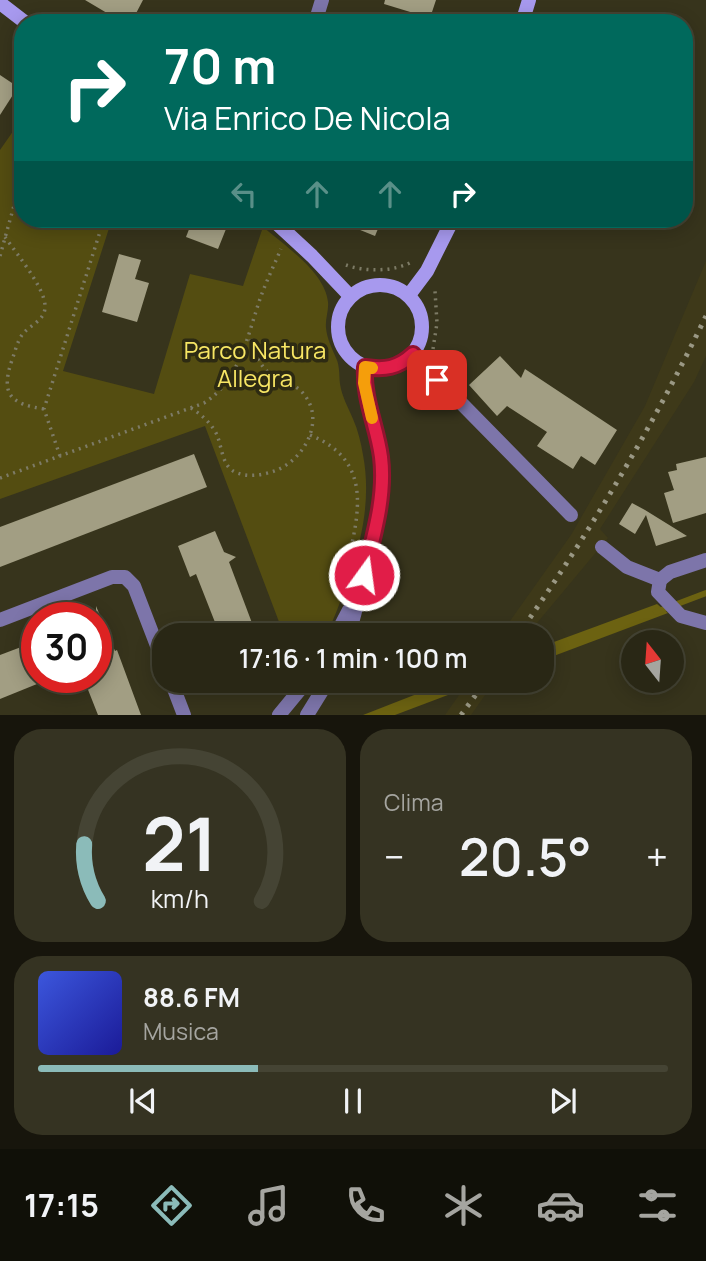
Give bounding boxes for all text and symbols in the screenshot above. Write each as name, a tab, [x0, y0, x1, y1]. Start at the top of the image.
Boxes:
text: 70 m	[164, 32, 276, 99]
icon: right	[49, 42, 140, 133]
text: Via Enrico De Nicola	[164, 96, 451, 140]
icon: left	[225, 175, 263, 213]
icon: ahead	[298, 175, 336, 213]
icon: ahead	[371, 175, 409, 213]
icon: right	[444, 175, 482, 213]
park label: Parco Natura Allegra	[184, 333, 326, 394]
pin	[407, 350, 467, 410]
icon: arrive	[418, 361, 456, 399]
position arrow	[327, 538, 401, 612]
speed limit sign: 30	[21, 602, 112, 693]
north arrow	[621, 630, 684, 693]
map controls	[621, 630, 684, 693]
text: 17:16 · 1 min · 100 m	[239, 640, 467, 676]
text: Clima	[384, 786, 443, 818]
text: 21	[142, 794, 218, 894]
text: 20.5°	[459, 821, 592, 892]
text: −	[384, 830, 405, 882]
text: +	[646, 830, 668, 882]
text: km/h	[151, 881, 209, 916]
text: 88.6 FM	[143, 979, 240, 1015]
text: Musica	[143, 1015, 219, 1047]
icon: previous	[124, 1082, 162, 1120]
icon: pause	[334, 1082, 372, 1120]
icon: next	[544, 1082, 582, 1120]
icon: directions	[147, 1181, 196, 1230]
icon: music	[244, 1181, 293, 1230]
icon: phone	[341, 1181, 390, 1230]
icon: climate	[439, 1181, 488, 1230]
icon: car	[536, 1181, 585, 1230]
icon: filters	[633, 1181, 682, 1230]
text: 17:15	[24, 1183, 99, 1227]

